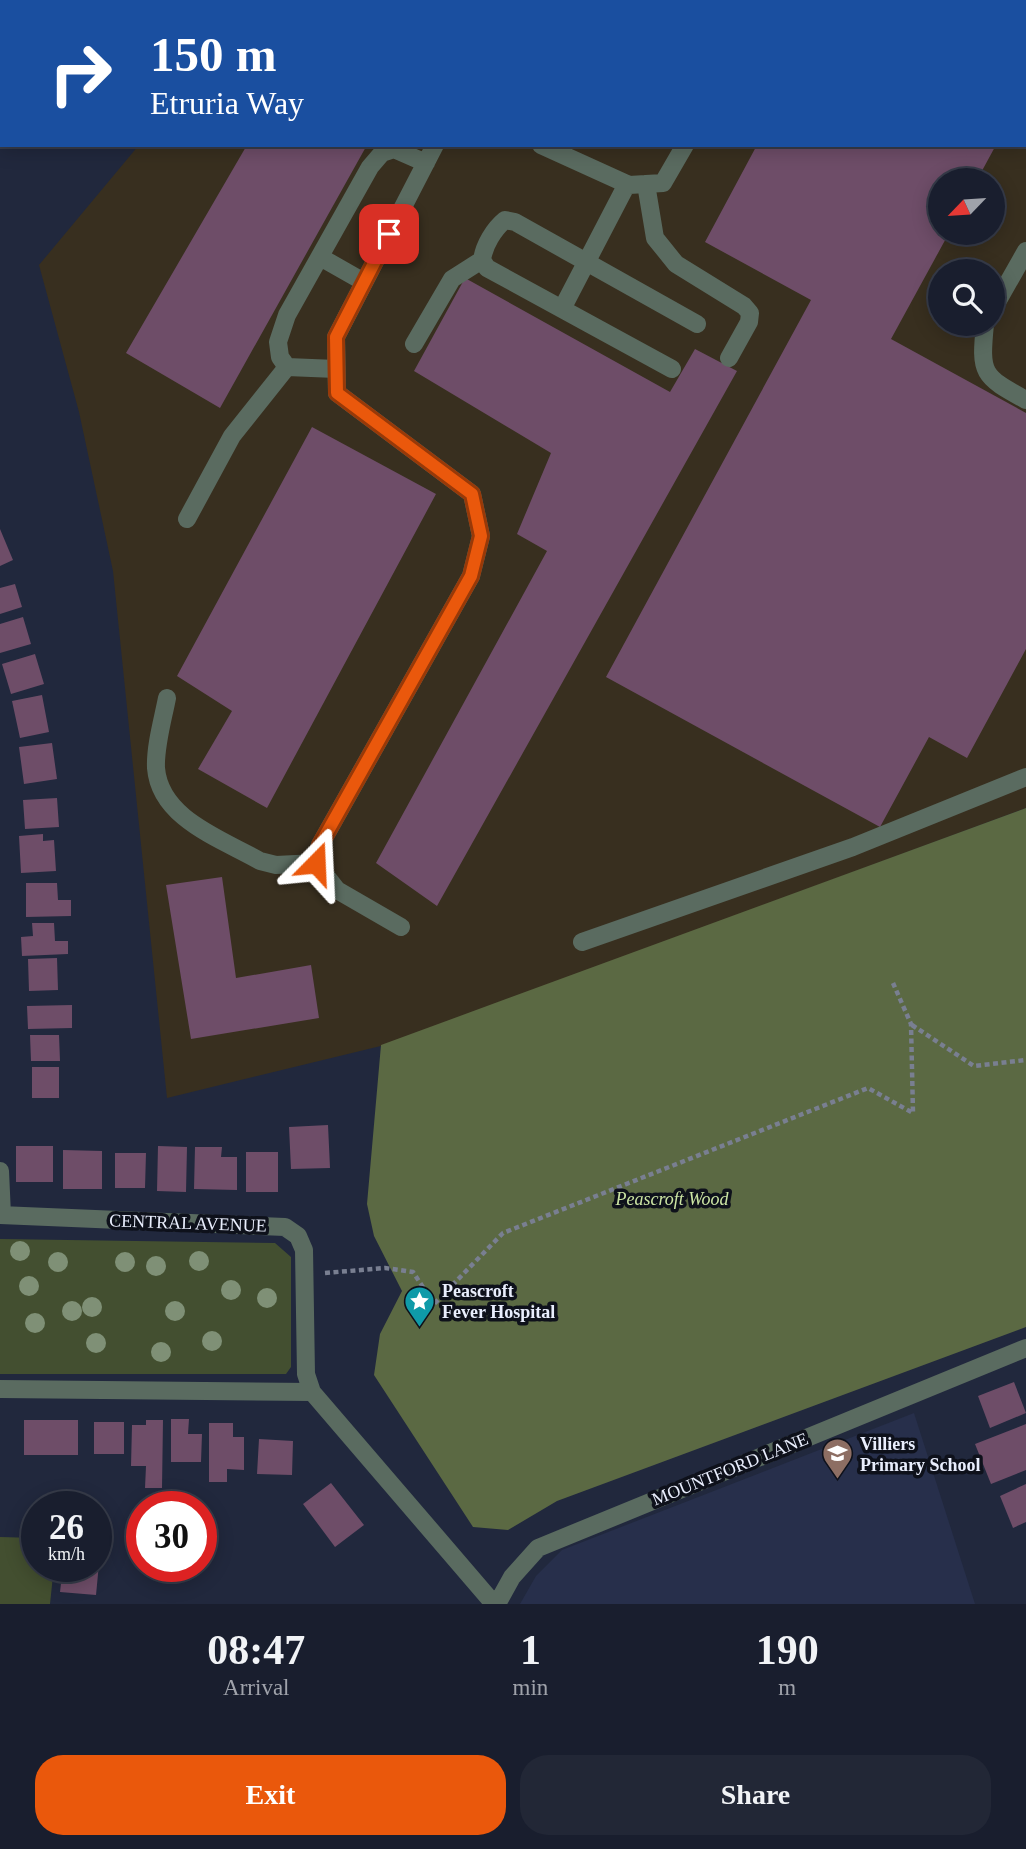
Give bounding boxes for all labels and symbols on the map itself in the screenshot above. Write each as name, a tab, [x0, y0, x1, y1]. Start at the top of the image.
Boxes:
north arrow	[928, 168, 1004, 245]
pin	[359, 204, 419, 264]
position arrow	[279, 826, 353, 900]
park label: Peascroft Wood	[614, 1189, 730, 1209]
street label: CENTRAL AVENUE	[109, 1210, 267, 1236]
place label: Peascroft Fever Hospital	[442, 1281, 555, 1322]
place icon: Peascroft Fever Hospital	[402, 1284, 436, 1328]
street label: MOUNTFORD LANE	[649, 1429, 811, 1509]
place label: Villiers Primary School	[860, 1434, 980, 1475]
school or university icon: Villiers Primary School	[820, 1437, 854, 1481]
speed limit sign: 30	[126, 1491, 217, 1582]

